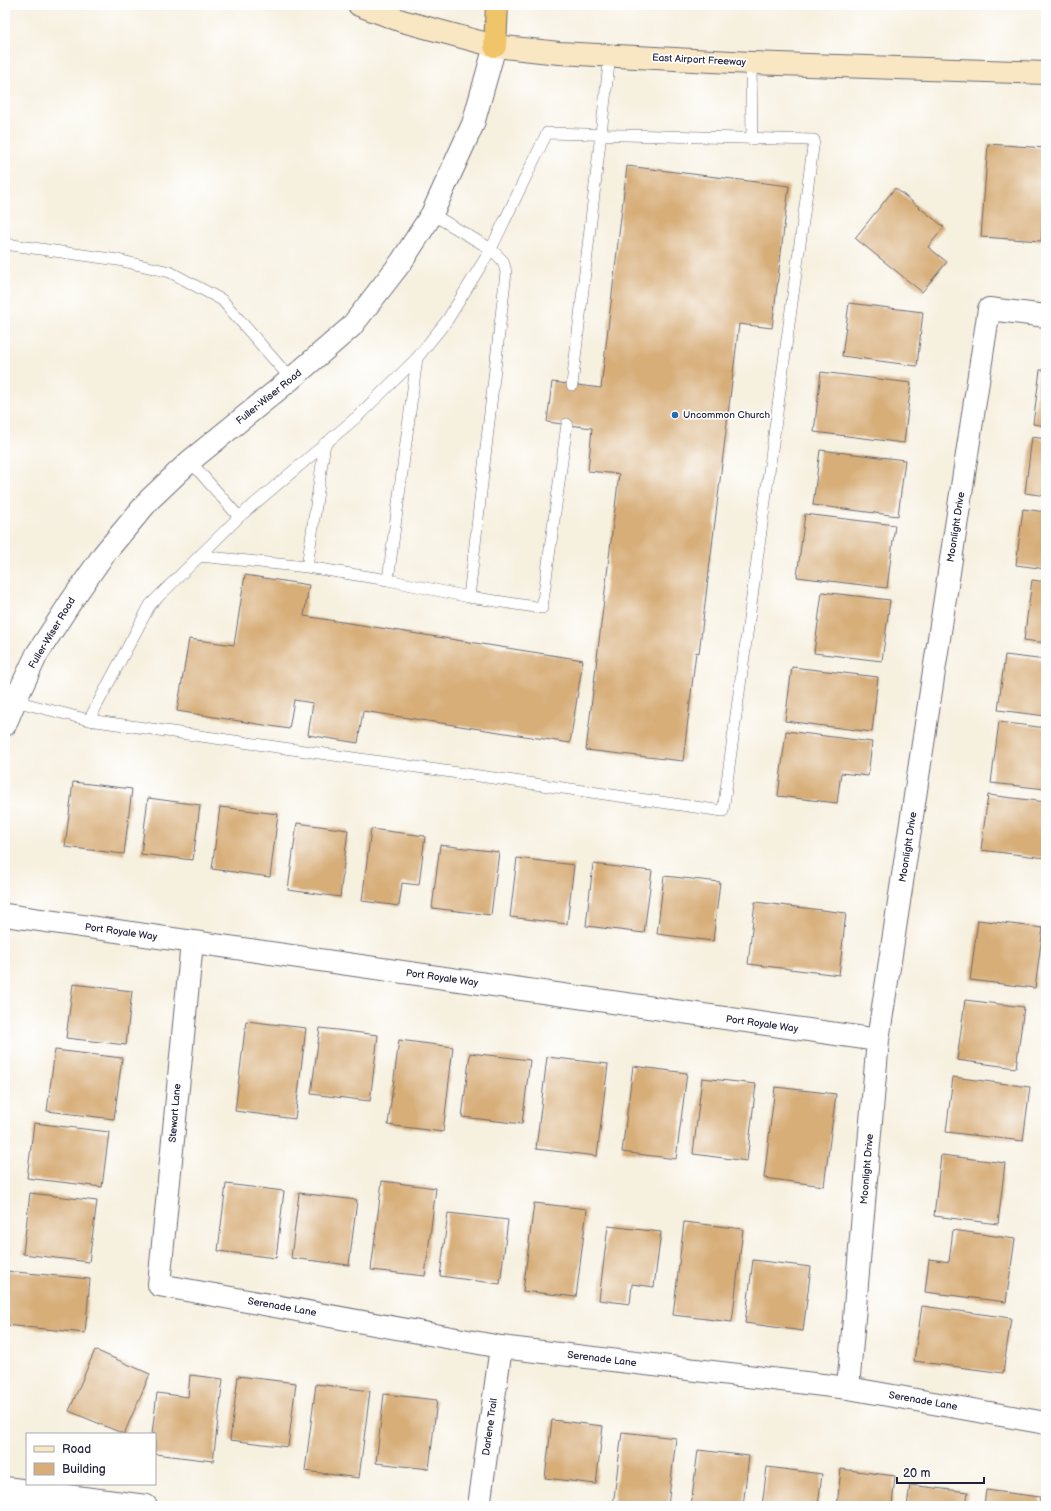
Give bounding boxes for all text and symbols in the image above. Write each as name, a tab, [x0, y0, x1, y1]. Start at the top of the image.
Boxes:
street label: East Airport Freeway	[652, 52, 747, 68]
street label: Fuller-Wiser Road	[234, 367, 304, 427]
place label: Uncommon Church	[683, 409, 770, 421]
marker: Uncommon Church	[670, 410, 680, 420]
street label: Moonlight Drive	[945, 491, 967, 563]
street label: Fuller-Wiser Road	[26, 595, 78, 671]
street label: Moonlight Drive	[897, 811, 919, 883]
street label: Port Royale Way	[84, 921, 158, 943]
street label: Port Royale Way	[405, 967, 479, 989]
street label: Port Royale Way	[725, 1013, 799, 1035]
street label: Stewart Lane	[166, 1083, 184, 1143]
street label: Moonlight Drive	[858, 1133, 876, 1205]
street label: Serenade Lane	[247, 1295, 317, 1319]
street label: Serenade Lane	[567, 1349, 637, 1369]
street label: Serenade Lane	[888, 1389, 958, 1413]
street label: Darlene Trail	[480, 1398, 500, 1456]
legend	[26, 1433, 156, 1485]
text: Road	[62, 1442, 91, 1457]
scale bar	[897, 1459, 984, 1485]
text: Building	[62, 1462, 106, 1477]
text: 20 m	[903, 1466, 930, 1481]

